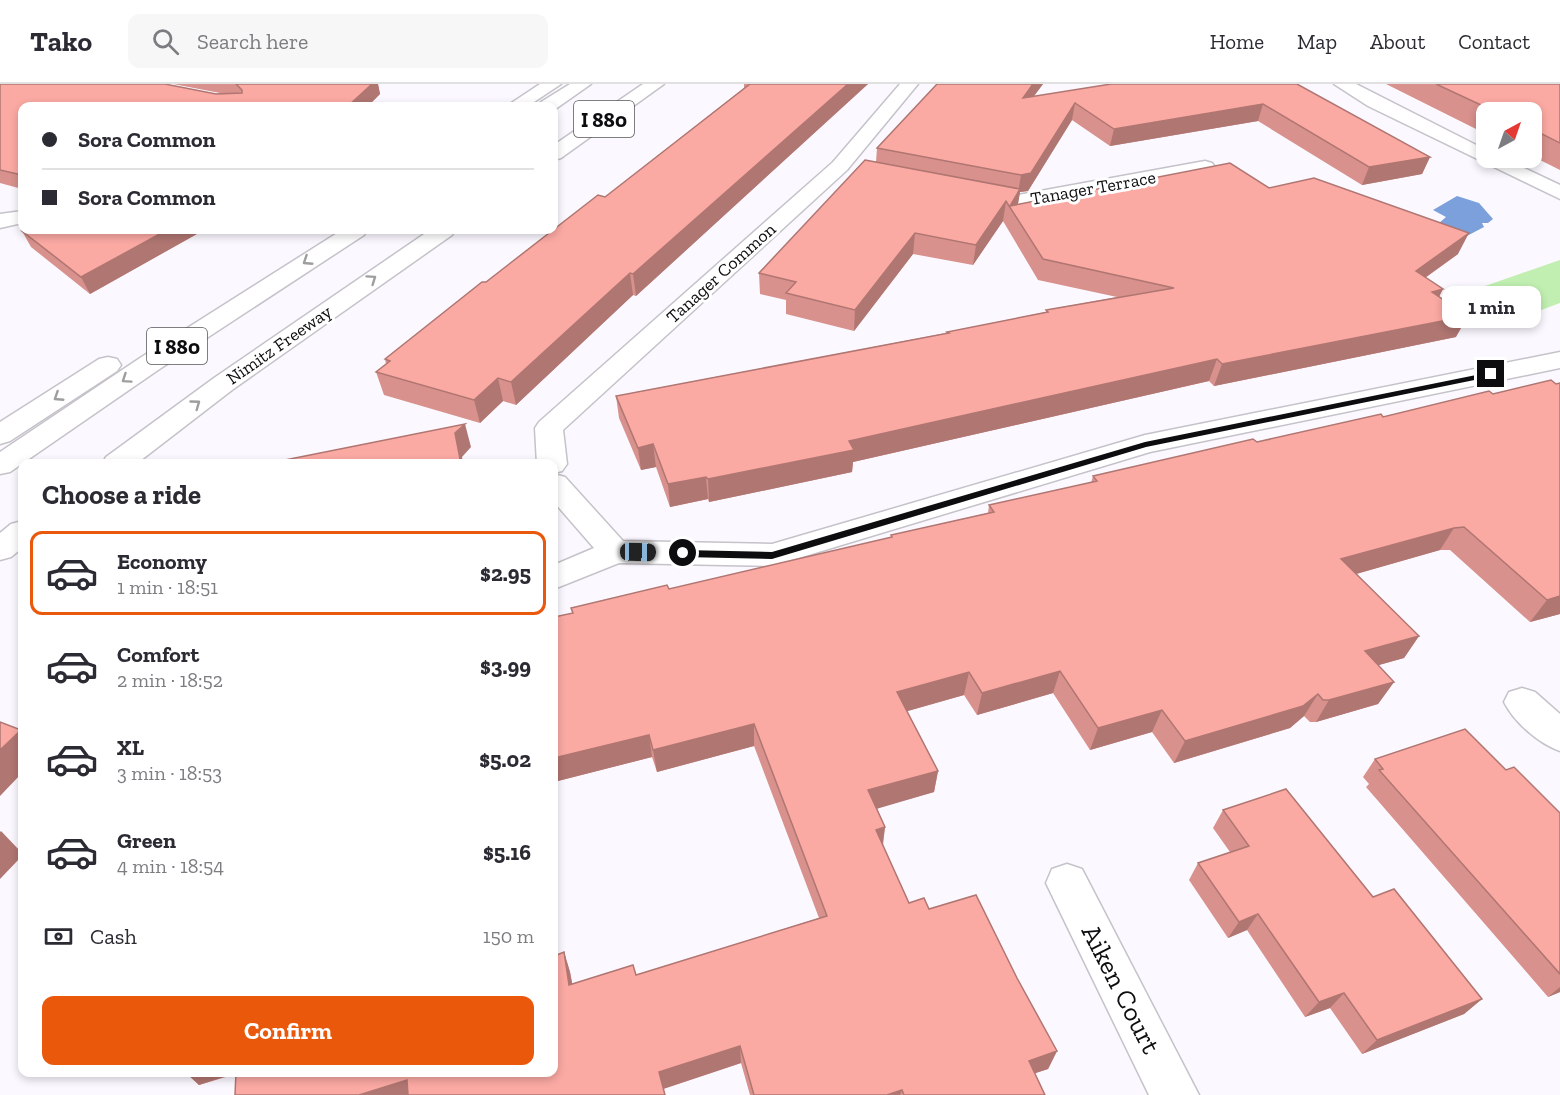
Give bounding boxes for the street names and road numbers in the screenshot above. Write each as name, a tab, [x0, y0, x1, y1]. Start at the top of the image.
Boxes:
road number: I 880	[574, 101, 634, 137]
street label: Tanager Terrace	[1029, 166, 1157, 210]
street label: Tanager Common	[662, 218, 781, 328]
street label: Nimitz Freeway	[222, 300, 336, 389]
road number: I 880	[147, 328, 207, 364]
street label: Aiken Court	[1075, 919, 1167, 1059]

